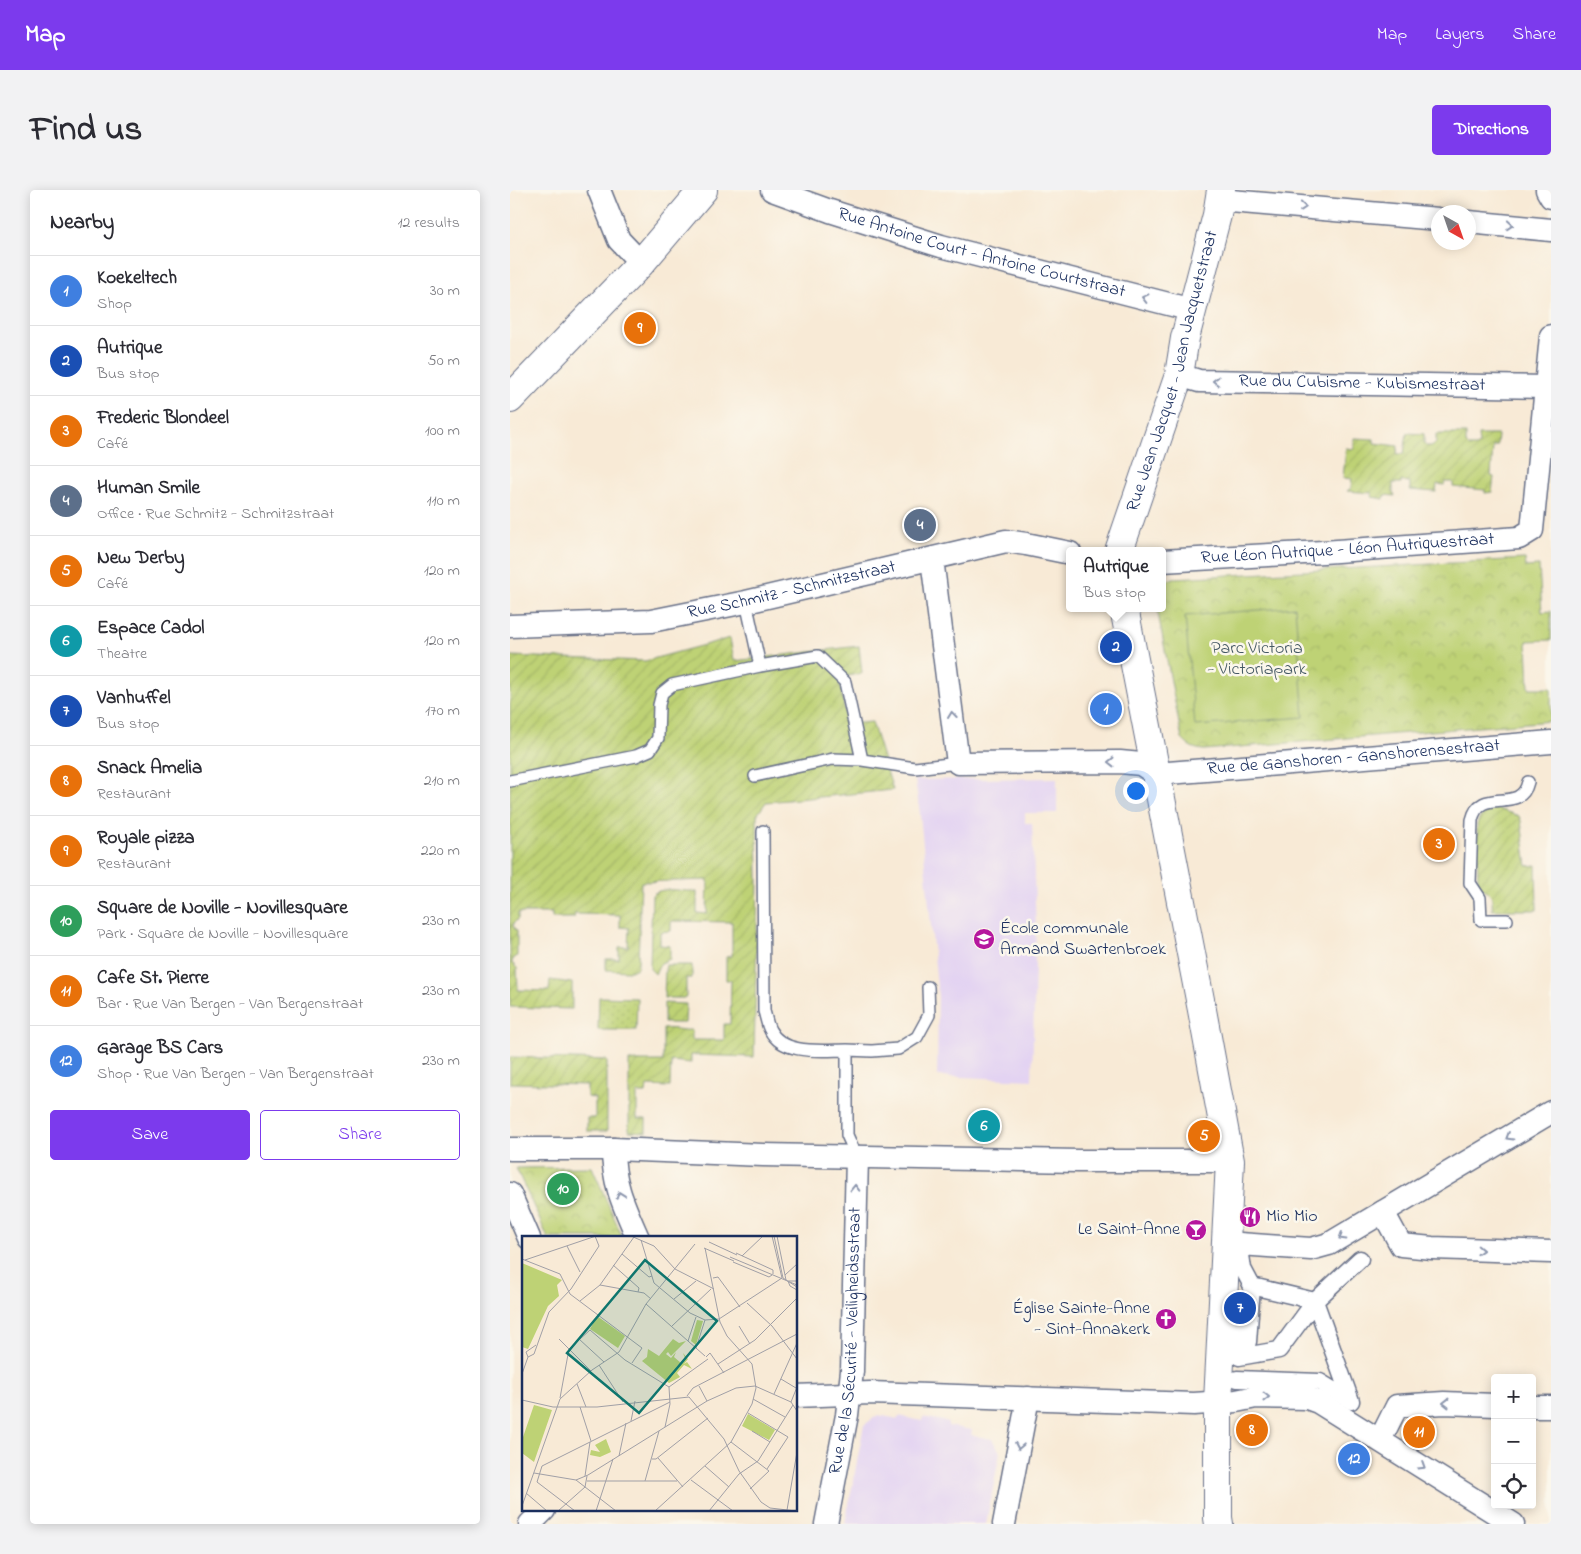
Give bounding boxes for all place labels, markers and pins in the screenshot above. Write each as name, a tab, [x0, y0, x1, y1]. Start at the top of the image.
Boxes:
pin: 9	[624, 309, 656, 347]
pin: 4	[904, 506, 936, 544]
pin: 2	[1100, 628, 1132, 666]
pin: 1	[1090, 690, 1122, 728]
pin: 3	[1423, 825, 1455, 863]
place label: École communale Armand Swartenbroek	[1000, 916, 1166, 963]
school or university icon: École communale Armand Swartenbroek	[972, 927, 996, 951]
pin: 6	[968, 1107, 1000, 1145]
pin: 5	[1188, 1117, 1220, 1155]
pin: 10	[547, 1170, 579, 1208]
place label: Mio Mio	[1266, 1204, 1318, 1230]
restaurant icon: Mio Mio	[1238, 1205, 1262, 1229]
place label: Le Saint-Anne	[1078, 1217, 1181, 1243]
bar icon: Le Saint-Anne	[1184, 1218, 1208, 1242]
pin: 7	[1224, 1289, 1256, 1327]
place label: Église Sainte-Anne - Sint-Annakerk	[1013, 1296, 1151, 1343]
church icon: Église Sainte-Anne - Sint-Annakerk	[1154, 1307, 1178, 1331]
pin: 8	[1236, 1411, 1268, 1449]
pin: 11	[1403, 1413, 1435, 1451]
pin: 12	[1338, 1440, 1370, 1478]

